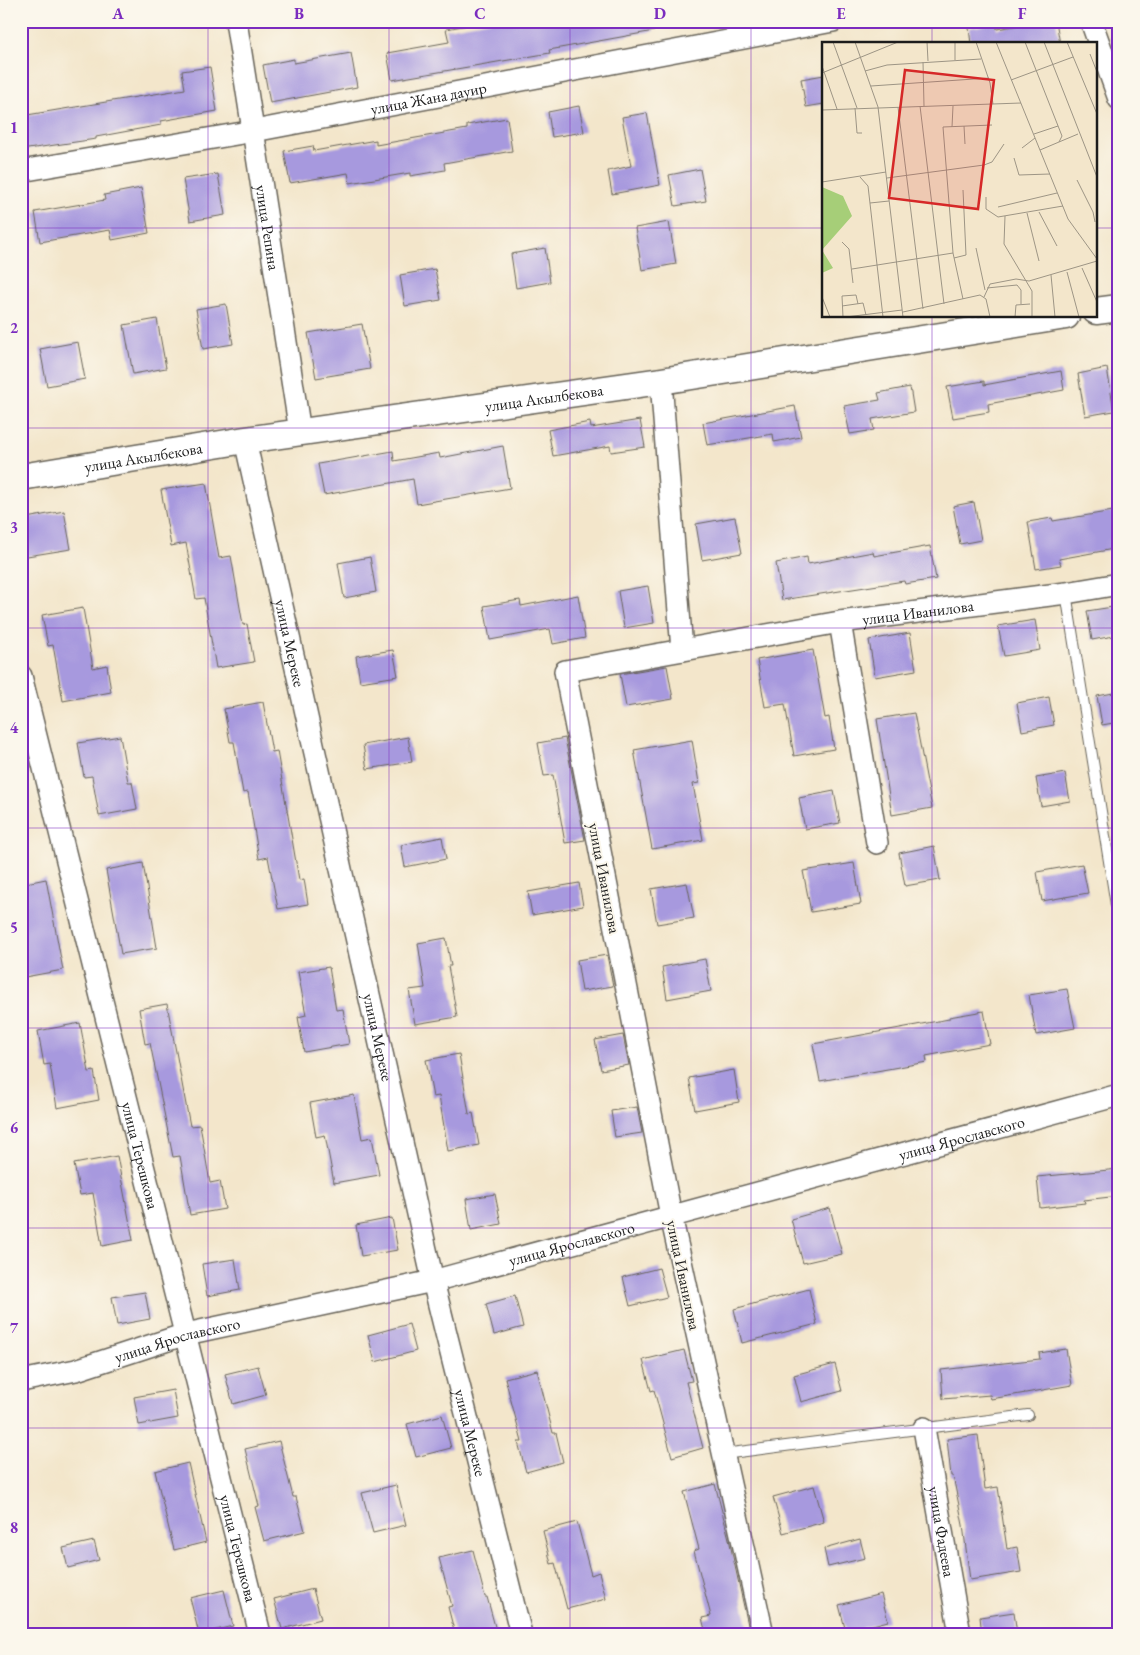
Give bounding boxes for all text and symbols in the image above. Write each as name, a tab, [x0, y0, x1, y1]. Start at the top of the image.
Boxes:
text: A	[111, 3, 124, 24]
text: B	[294, 3, 304, 24]
text: C	[474, 3, 486, 24]
text: D	[654, 3, 666, 24]
text: E	[836, 3, 846, 24]
text: F	[1018, 3, 1027, 24]
inset map	[822, 42, 1098, 318]
street label: улица Жана дауир	[369, 77, 488, 120]
text: 1	[10, 117, 18, 138]
street label: улица Репина	[251, 183, 285, 272]
text: 2	[10, 317, 19, 338]
street label: улица Акылбекова	[484, 379, 605, 417]
street label: улица Акылбекова	[83, 437, 204, 477]
text: 3	[10, 517, 18, 538]
street label: улица Иванилова	[861, 595, 975, 630]
street label: улица Мереке	[270, 597, 310, 689]
text: 4	[10, 717, 19, 738]
street label: улица Иванилова	[584, 821, 626, 936]
text: 5	[10, 917, 18, 938]
street label: улица Мереке	[358, 992, 398, 1083]
street label: улица Терешкова	[117, 1100, 164, 1212]
street label: улица Ярославского	[896, 1111, 1027, 1165]
text: 6	[10, 1117, 19, 1138]
street label: улица Ярославского	[506, 1217, 637, 1271]
street label: улица Иванилова	[662, 1218, 706, 1333]
street label: улица Ярославского	[112, 1313, 242, 1368]
text: 7	[10, 1317, 19, 1338]
street label: улица Мереке	[449, 1387, 491, 1478]
street label: улица Фадеева	[923, 1484, 960, 1579]
street label: улица Терешкова	[215, 1492, 262, 1605]
text: 8	[10, 1517, 18, 1538]

